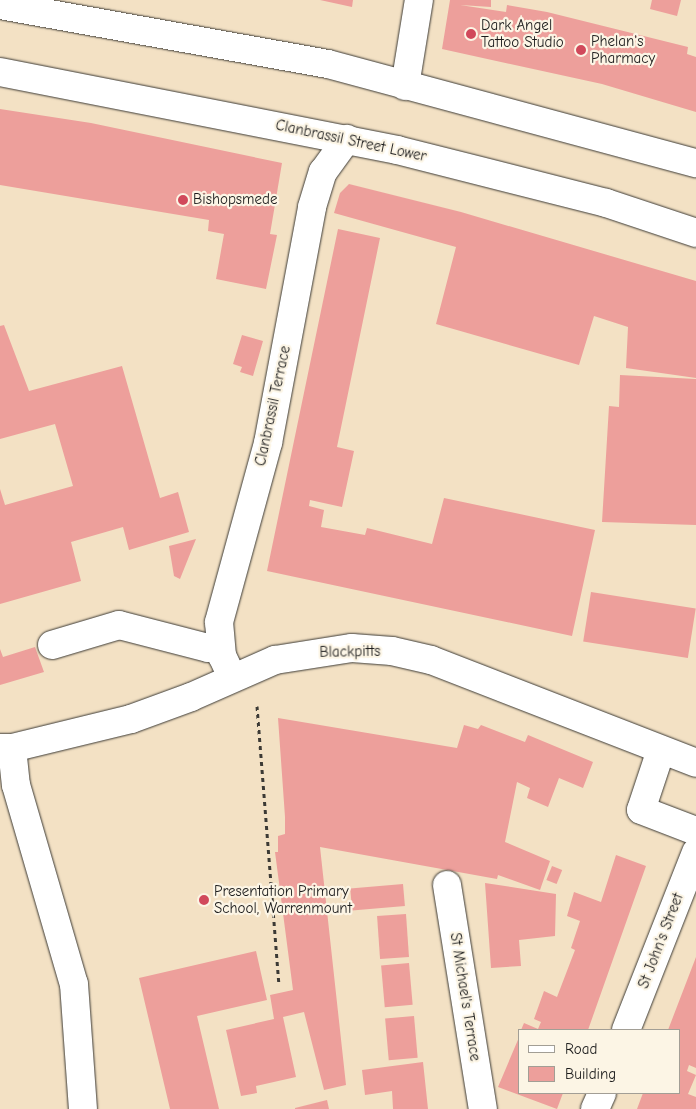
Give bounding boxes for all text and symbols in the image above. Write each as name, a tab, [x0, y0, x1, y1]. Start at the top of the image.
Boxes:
place label: Dark Angel Tattoo Studio	[481, 16, 564, 51]
marker: Dark Angel Tattoo Studio	[465, 28, 477, 40]
place label: Phelan's Pharmacy	[591, 32, 655, 67]
marker: Phelan's Pharmacy	[575, 44, 587, 56]
street label: Clanbrassil Street Lower	[274, 116, 428, 166]
place label: Bishopsmede	[193, 191, 277, 209]
marker: Bishopsmede	[177, 194, 189, 206]
street label: Clanbrassil Terrace	[251, 344, 295, 468]
street label: Blackpitts	[319, 642, 381, 662]
place label: Presentation Primary School, Warrenmount	[214, 882, 352, 917]
street label: St John's Street	[635, 891, 687, 991]
marker: Presentation Primary School, Warrenmount	[198, 894, 210, 906]
street label: St Michael's Terrace	[446, 931, 484, 1063]
legend	[518, 1029, 681, 1094]
text: Road	[565, 1040, 597, 1058]
text: Building	[565, 1065, 616, 1083]

